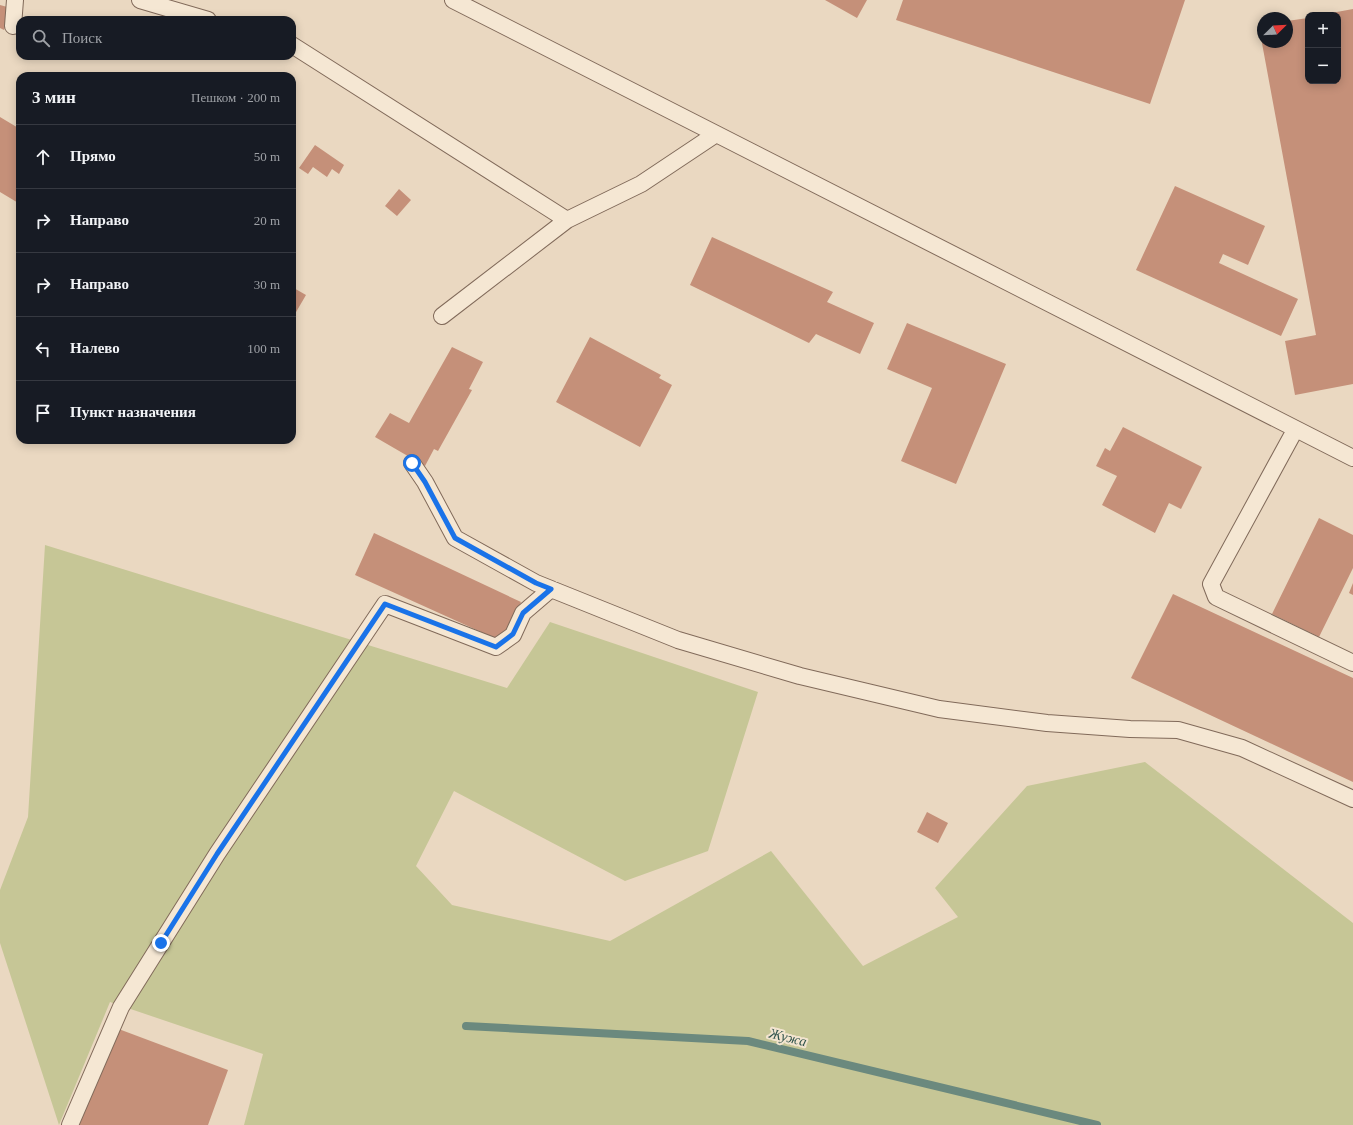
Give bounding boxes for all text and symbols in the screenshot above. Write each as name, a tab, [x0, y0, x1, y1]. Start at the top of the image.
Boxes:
north arrow	[1257, 12, 1293, 48]
map controls	[1305, 12, 1341, 84]
button: +	[1305, 12, 1341, 48]
search box	[16, 16, 296, 60]
icon: search	[30, 27, 52, 49]
text: Поиск	[62, 30, 102, 46]
button: −	[1305, 48, 1341, 84]
text: 3 мин	[32, 88, 76, 107]
text: Пешком · 200 m	[191, 90, 280, 105]
icon: ahead	[32, 146, 54, 168]
text: Прямо	[70, 148, 116, 164]
text: 50 m	[254, 149, 280, 164]
icon: right	[32, 210, 54, 232]
text: Направо	[70, 212, 129, 228]
text: 20 m	[254, 213, 280, 228]
icon: right	[32, 274, 54, 296]
text: Направо	[70, 276, 129, 292]
text: 30 m	[254, 277, 280, 292]
icon: left	[32, 338, 54, 360]
text: Налево	[70, 340, 120, 356]
text: 100 m	[247, 341, 280, 356]
icon: arrive	[32, 402, 54, 424]
text: Пункт назначения	[70, 404, 196, 420]
route start	[403, 454, 421, 472]
route end	[152, 934, 170, 952]
water label: Жужа	[767, 1025, 808, 1049]

